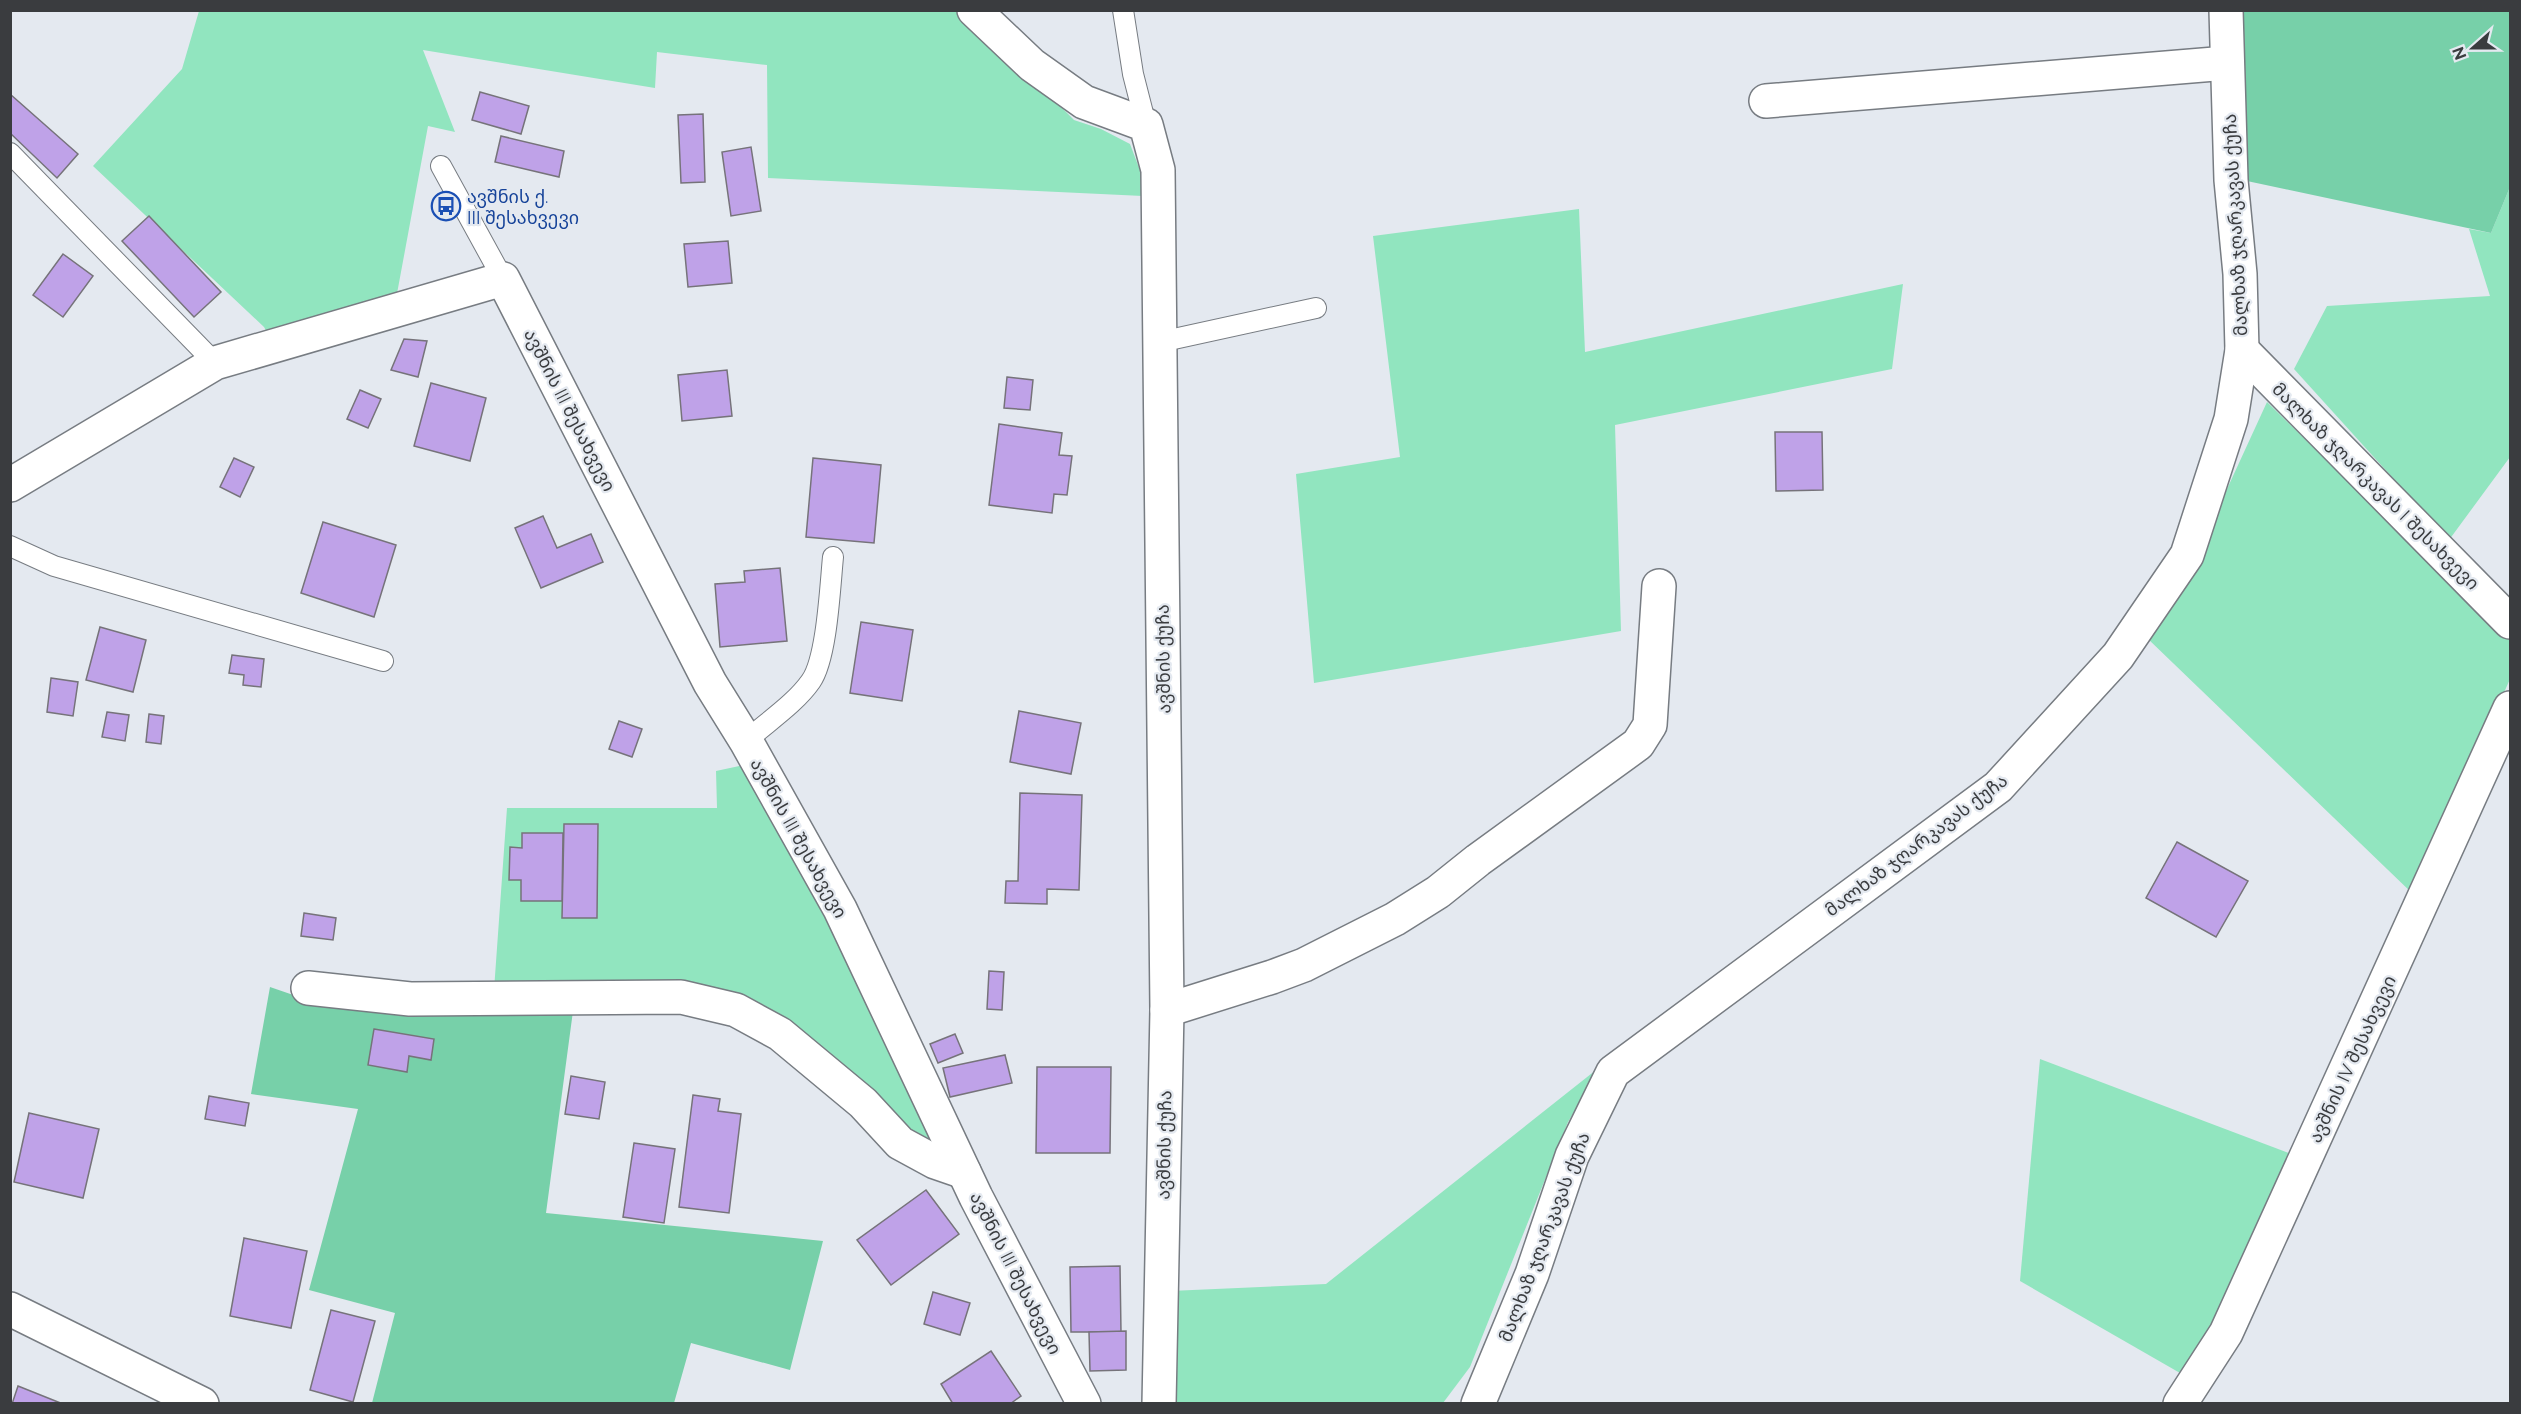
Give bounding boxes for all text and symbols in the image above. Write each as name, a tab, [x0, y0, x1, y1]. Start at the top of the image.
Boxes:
north arrow	[2443, 18, 2503, 78]
text: N	[2448, 44, 2471, 62]
street label: მალხაზ ჯღარკავას ქუჩა	[2219, 113, 2252, 337]
place label: ავშნის ქ. III შესახვევი	[467, 186, 579, 229]
bus stop icon: ავშნის ქ. III შესახვევი	[430, 190, 462, 222]
street label: ავშნის III შესახვევი	[519, 325, 620, 495]
street label: მალხაზ ჯღარკავას I შესახვევი	[2268, 378, 2484, 594]
street label: ავშნის ქუჩა	[1152, 604, 1175, 714]
street label: ავშნის III შესახვევი	[745, 754, 852, 922]
street label: მალხაზ ჯღარკავას ქუჩა	[1821, 770, 2012, 921]
street label: ავშნის IV შესახვევი	[2304, 972, 2401, 1146]
street label: ავშნის ქუჩა	[1153, 1090, 1176, 1200]
street label: მალხაზ ჯღარკავას ქუჩა	[1494, 1129, 1595, 1345]
street label: ავშნის III შესახვევი	[965, 1188, 1066, 1358]

